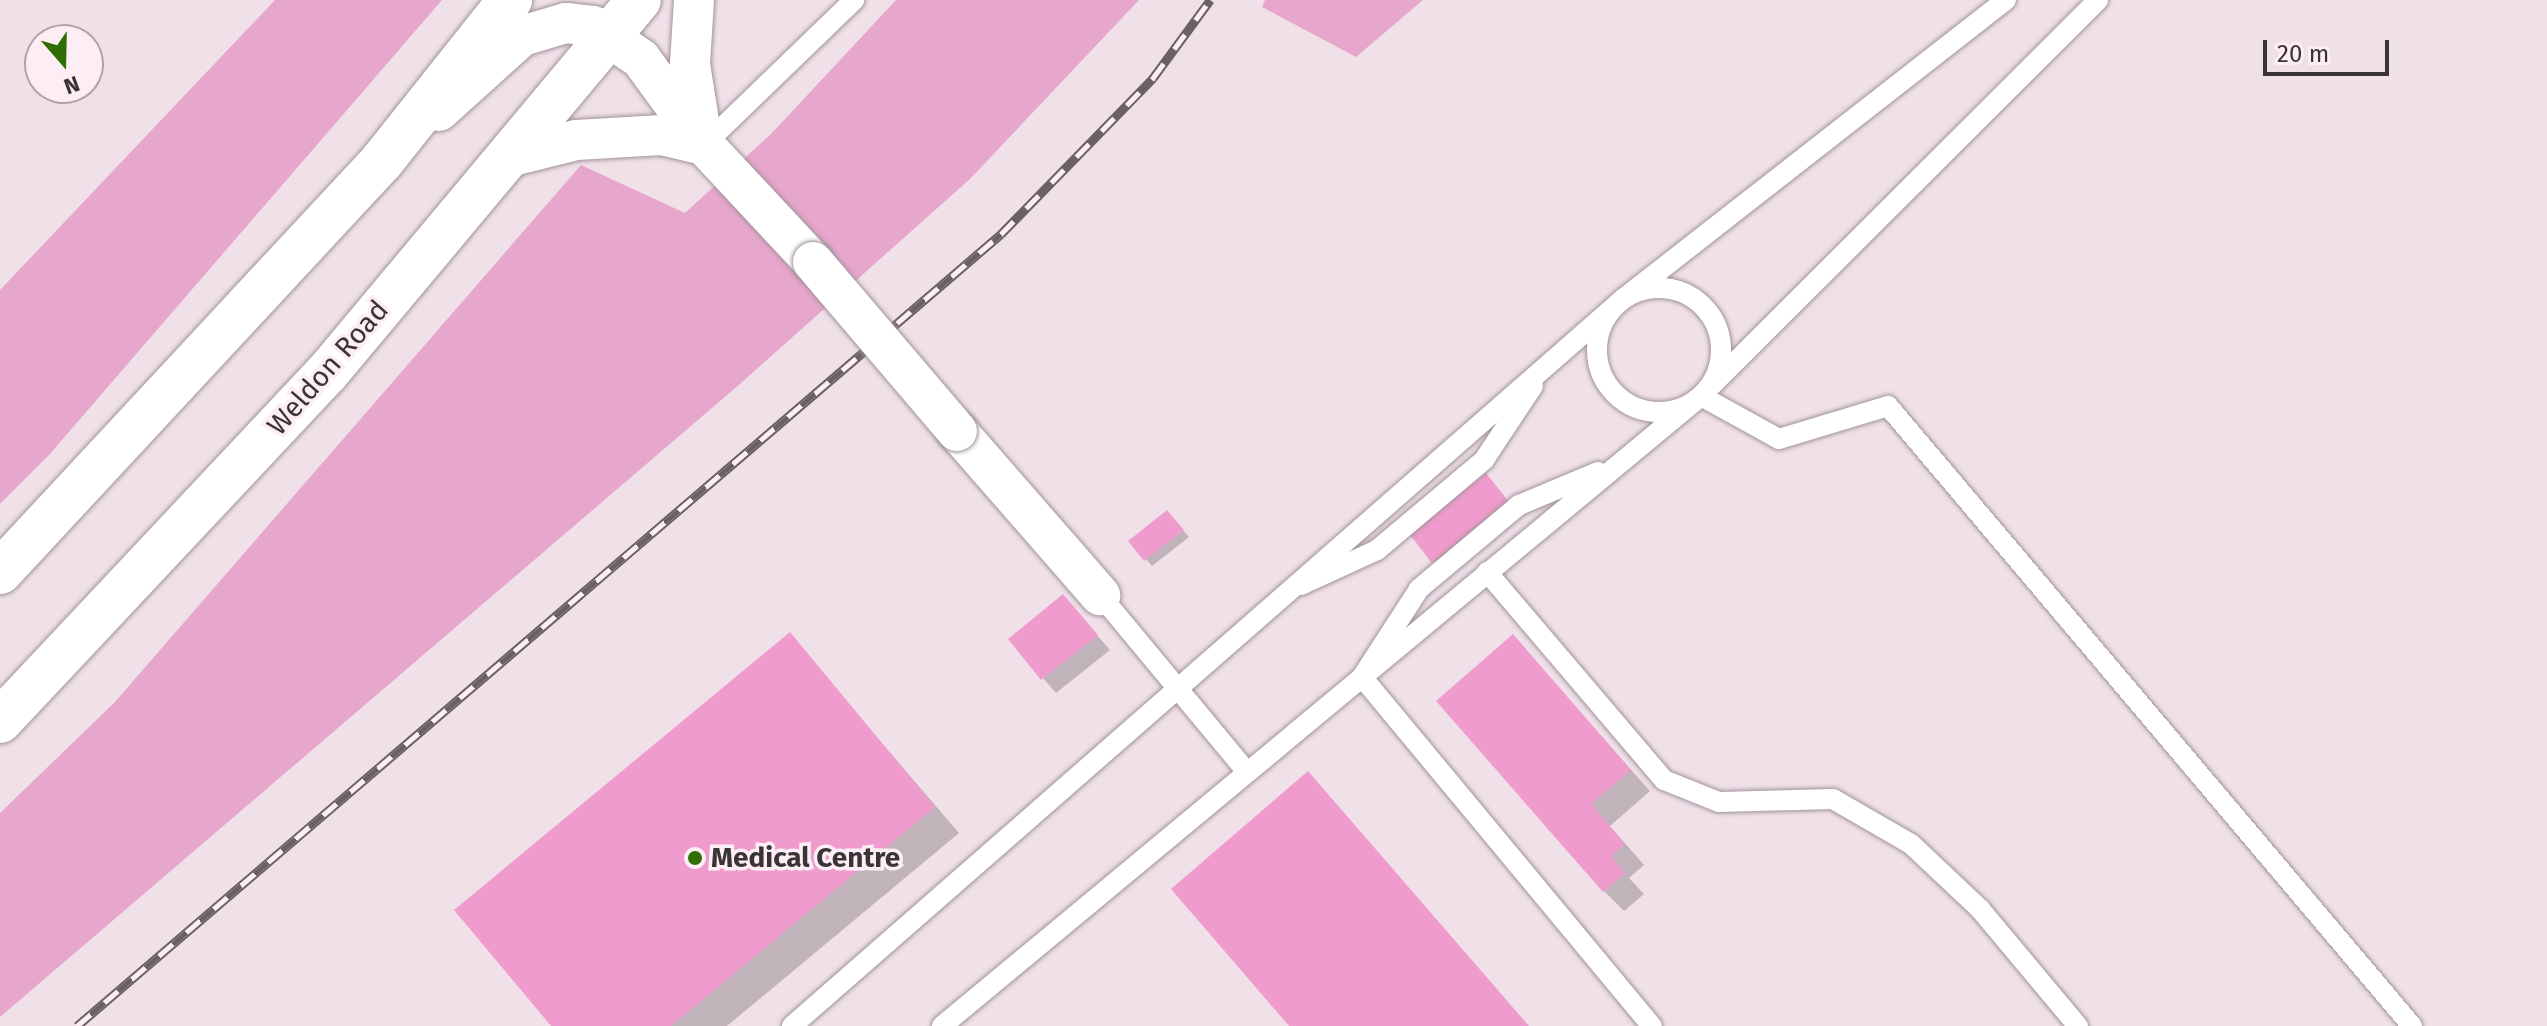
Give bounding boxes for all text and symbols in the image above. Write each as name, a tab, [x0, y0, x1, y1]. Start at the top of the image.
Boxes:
north arrow	[24, 24, 104, 104]
scale bar	[2267, 24, 2393, 74]
text: 20 m	[2277, 40, 2329, 68]
text: N	[60, 70, 83, 100]
street label: Weldon Road	[260, 294, 396, 442]
place label: Medical Centre	[711, 841, 900, 875]
marker: Medical Centre	[686, 849, 704, 867]

